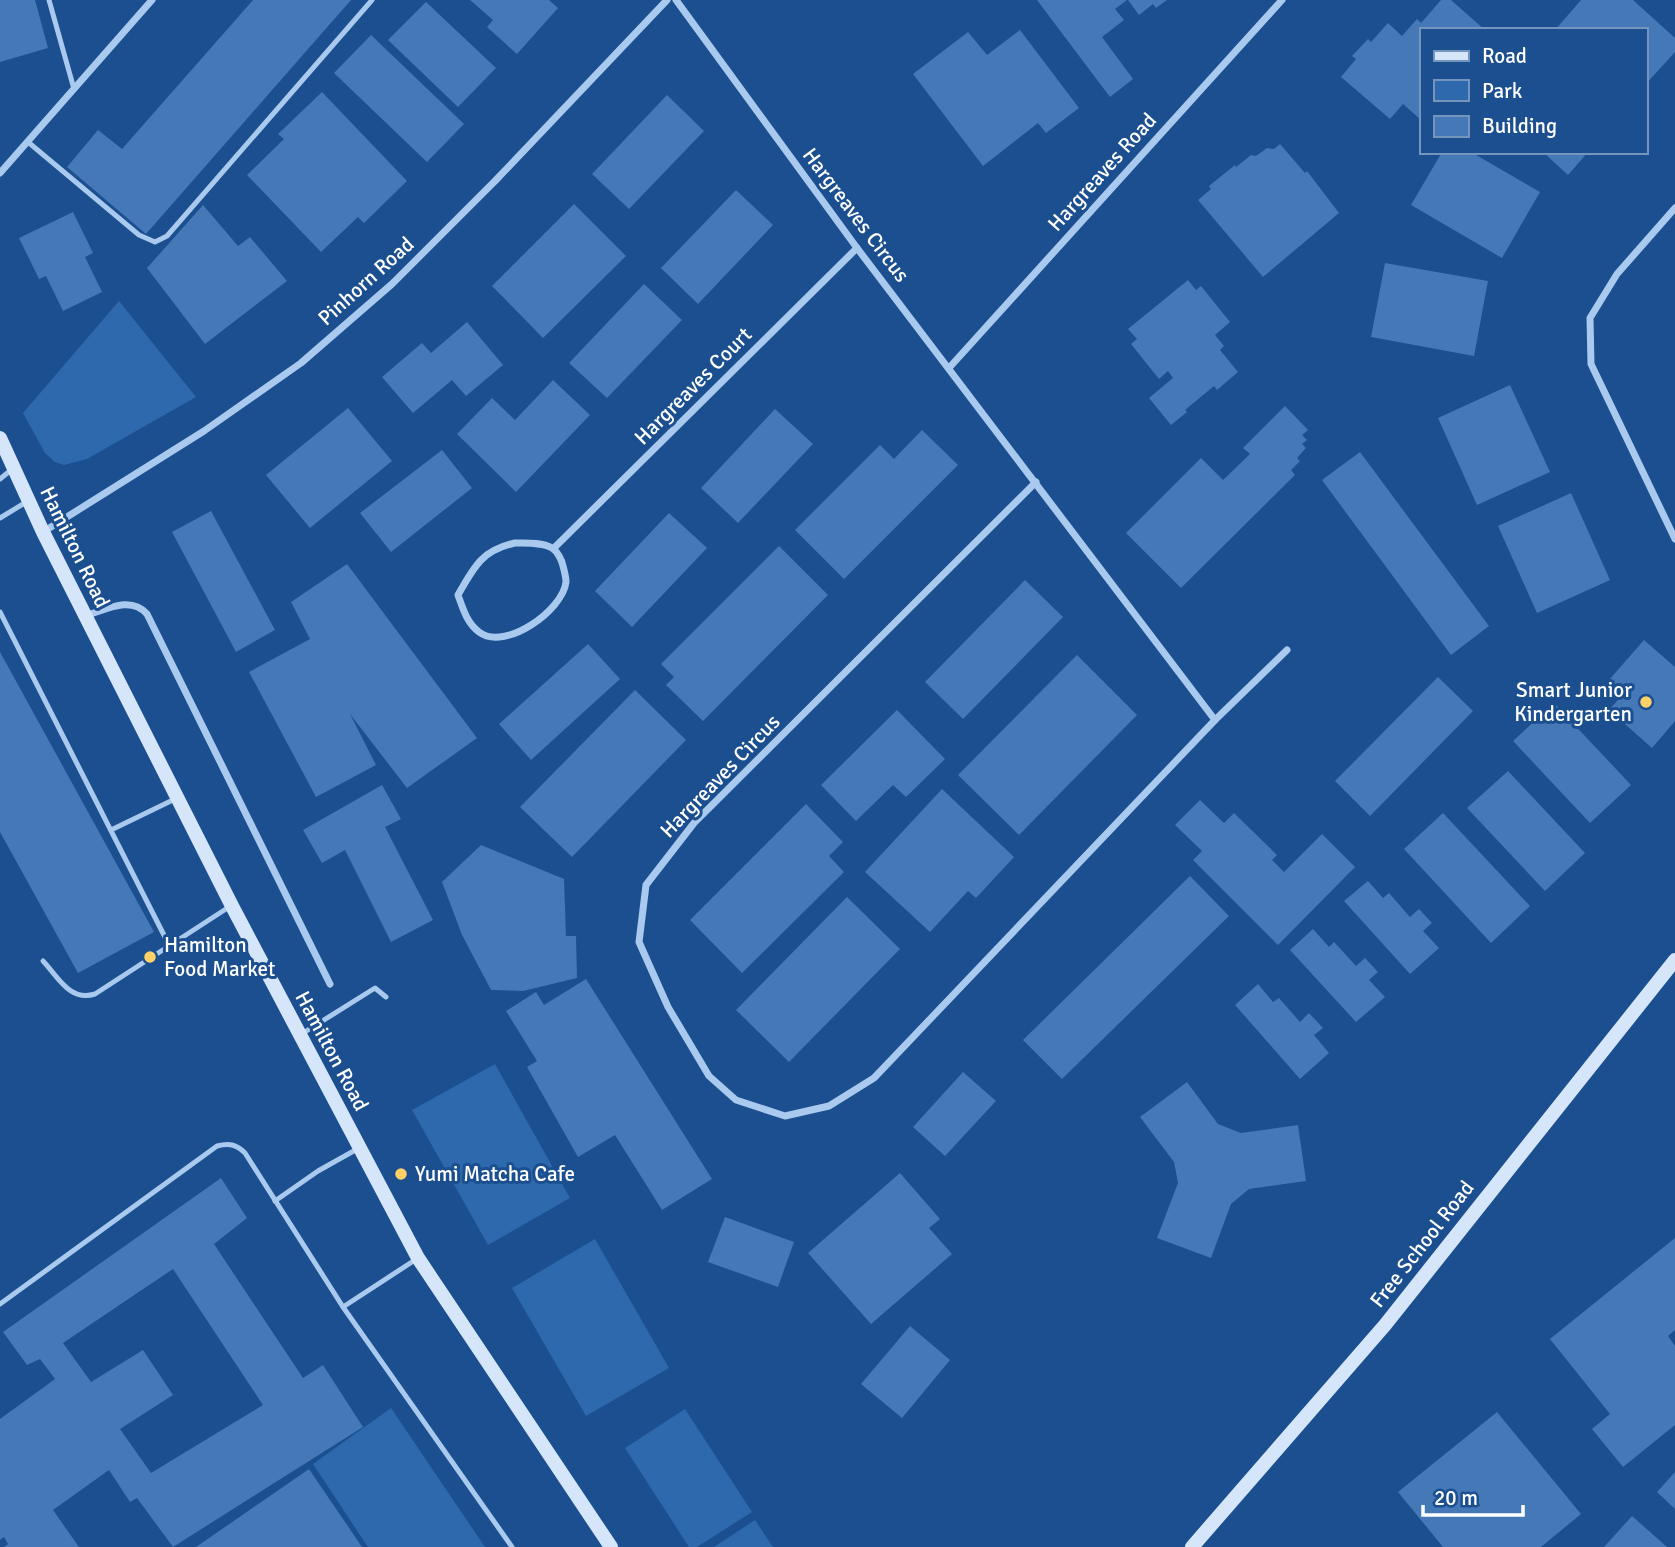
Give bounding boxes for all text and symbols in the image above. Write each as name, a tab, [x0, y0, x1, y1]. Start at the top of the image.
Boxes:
legend	[1420, 28, 1647, 154]
text: Road	[1482, 43, 1527, 69]
text: Park	[1482, 78, 1523, 104]
street label: Hargreaves Road	[1042, 108, 1162, 236]
text: Building	[1482, 113, 1557, 139]
street label: Hargreaves Circus	[797, 143, 915, 287]
street label: Pinhorn Road	[313, 231, 419, 331]
street label: Hargreaves Court	[629, 322, 757, 450]
street label: Hamilton Road	[34, 482, 116, 612]
place label: Smart Junior Kindergarten	[1514, 677, 1632, 727]
marker: Smart Junior Kindergarten	[1638, 694, 1654, 710]
street label: Hargreaves Circus	[655, 709, 785, 843]
place label: Hamilton Food Market	[164, 932, 275, 982]
marker: Hamilton Food Market	[142, 949, 158, 965]
street label: Hamilton Road	[289, 987, 375, 1115]
place label: Yumi Matcha Cafe	[415, 1161, 575, 1187]
marker: Yumi Matcha Cafe	[393, 1166, 409, 1182]
street label: Free School Road	[1364, 1175, 1480, 1313]
scale bar	[1423, 1474, 1523, 1518]
text: 20 m	[1434, 1485, 1478, 1511]

